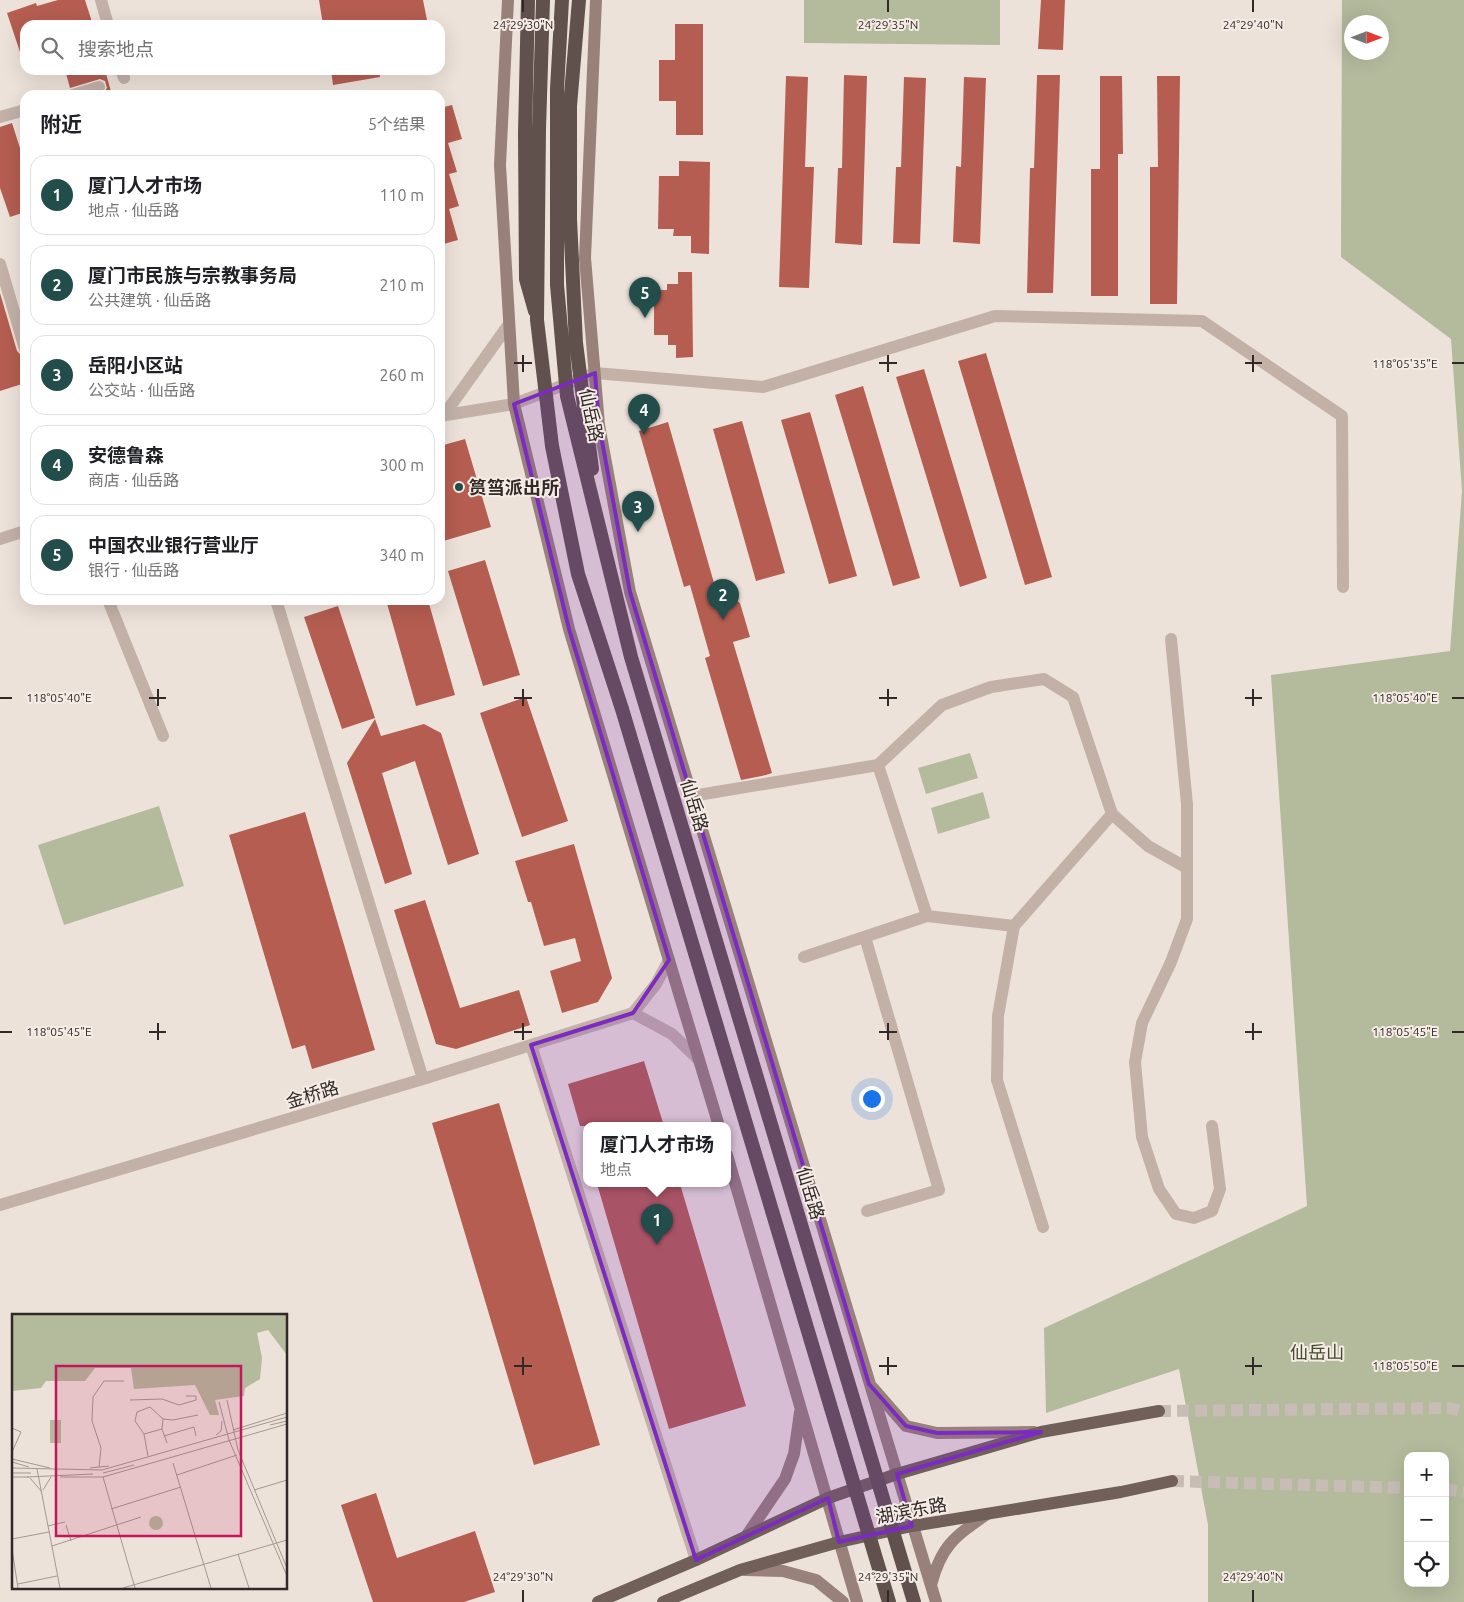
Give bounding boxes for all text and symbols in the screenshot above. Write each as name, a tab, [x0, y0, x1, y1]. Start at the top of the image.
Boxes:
north arrow	[1344, 15, 1389, 60]
text: 24°29'30"N	[493, 18, 553, 31]
text: 24°29'35"N	[858, 18, 918, 31]
text: 24°29'40"N	[1223, 18, 1283, 31]
search box	[20, 20, 445, 75]
icon: search	[38, 34, 66, 62]
text: 搜索地点	[78, 38, 154, 60]
text: 附近	[40, 112, 82, 136]
text: 5个结果	[368, 115, 425, 133]
text: 厦门人才市场	[88, 174, 202, 196]
text: 1	[52, 186, 62, 204]
text: 110 m	[379, 186, 424, 204]
text: 地点 · 仙岳路	[88, 201, 179, 219]
text: 厦门市民族与宗教事务局	[88, 264, 297, 286]
text: 2	[52, 276, 62, 294]
text: 210 m	[379, 276, 424, 294]
pin: 5	[629, 277, 661, 318]
text: 公共建筑 · 仙岳路	[88, 291, 211, 309]
text: 岳阳小区站	[88, 354, 183, 376]
text: 118°05'35"E	[1372, 357, 1438, 370]
text: 3	[52, 366, 62, 384]
text: 260 m	[379, 366, 424, 384]
text: 公交站 · 仙岳路	[88, 381, 195, 399]
street label: 仙岳路	[577, 387, 607, 443]
pin: 4	[628, 394, 660, 435]
text: 安德鲁森	[88, 444, 164, 466]
text: 4	[52, 456, 62, 474]
text: 300 m	[379, 456, 424, 474]
text: 商店 · 仙岳路	[88, 471, 179, 489]
place label: 筼筜派出所	[469, 477, 559, 497]
marker: 筼筜派出所	[453, 481, 465, 493]
pin: 3	[622, 491, 654, 532]
text: 中国农业银行营业厅	[88, 534, 259, 556]
text: 5	[52, 546, 62, 564]
text: 340 m	[379, 546, 424, 564]
text: 银行 · 仙岳路	[88, 561, 179, 579]
pin: 2	[707, 579, 739, 620]
text: 118°05'40"E	[26, 691, 92, 704]
text: 118°05'40"E	[1372, 691, 1438, 704]
street label: 仙岳路	[678, 776, 712, 834]
text: 118°05'45"E	[26, 1025, 92, 1038]
text: 118°05'45"E	[1372, 1025, 1438, 1038]
street label: 金桥路	[283, 1077, 341, 1111]
your location	[859, 1086, 885, 1112]
popup	[583, 1122, 731, 1187]
text: 厦门人才市场	[600, 1133, 714, 1155]
text: 地点	[600, 1160, 632, 1178]
street label: 仙岳路	[794, 1164, 828, 1222]
pin: 1	[641, 1204, 673, 1245]
inset map	[12, 1314, 288, 1590]
park label: 仙岳山	[1290, 1342, 1344, 1362]
text: 118°05'50"E	[1372, 1359, 1438, 1372]
map controls	[1404, 1452, 1449, 1587]
button: +	[1404, 1452, 1449, 1497]
street label: 湖滨东路	[874, 1493, 948, 1527]
button: −	[1404, 1497, 1449, 1542]
button: locate	[1404, 1542, 1449, 1587]
text: 24°29'30"N	[493, 1570, 553, 1583]
text: 24°29'35"N	[858, 1570, 918, 1583]
text: 24°29'40"N	[1223, 1570, 1283, 1583]

